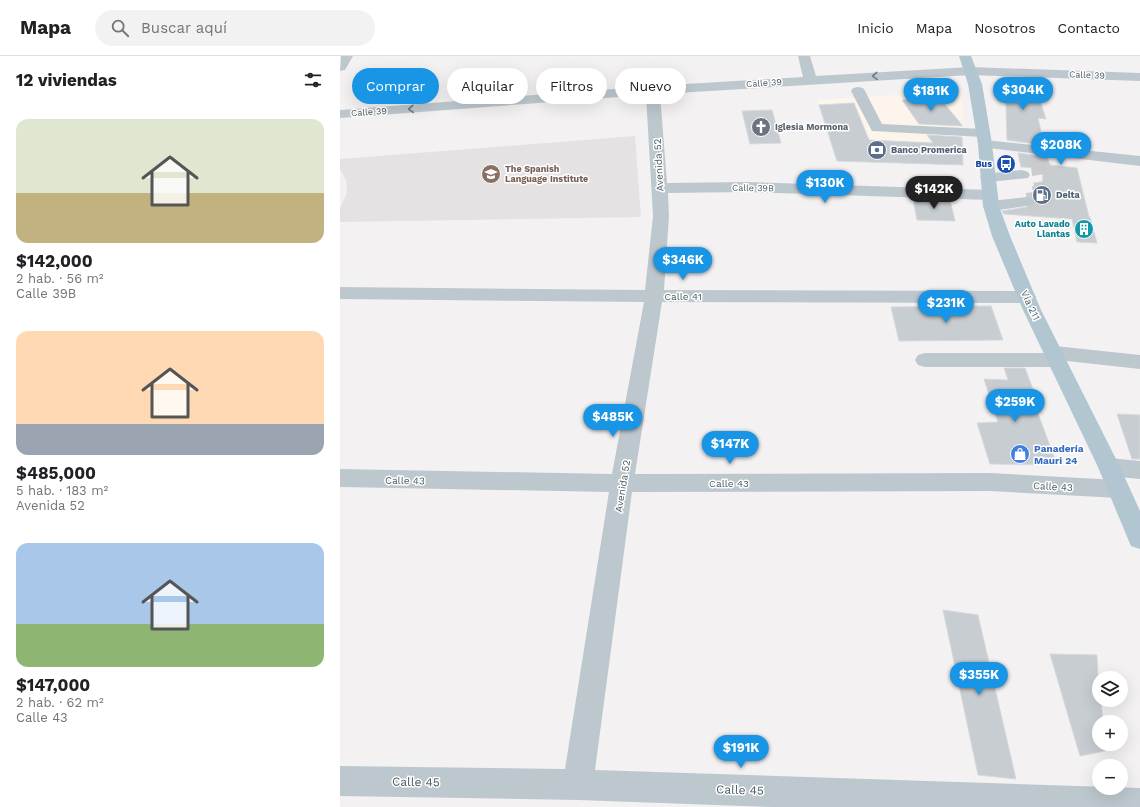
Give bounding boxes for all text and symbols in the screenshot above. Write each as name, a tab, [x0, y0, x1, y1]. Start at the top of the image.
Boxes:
search box	[95, 10, 375, 46]
text: Mapa	[20, 16, 71, 39]
icon: search	[109, 17, 131, 39]
text: Buscar aquí	[141, 19, 227, 37]
text: Inicio	[857, 20, 894, 36]
text: Mapa	[916, 20, 952, 36]
text: Nosotros	[974, 20, 1036, 36]
text: Contacto	[1058, 20, 1120, 36]
chip: Comprar	[352, 68, 439, 104]
chip: Alquilar	[447, 68, 528, 104]
chip: Filtros	[536, 68, 607, 104]
chip: Nuevo	[615, 68, 686, 104]
icon: filters	[302, 69, 324, 91]
street label: Calle 39	[1069, 69, 1105, 81]
text: 12 viviendas	[16, 70, 117, 90]
one-way arrow	[872, 72, 878, 81]
street label: Calle 39	[746, 77, 782, 89]
pin: $304K	[995, 77, 1051, 111]
pin: $181K	[903, 78, 959, 112]
text: $304K	[1002, 82, 1044, 97]
text: $181K	[913, 83, 949, 98]
one-way arrow	[408, 104, 414, 113]
street label: Calle 39	[351, 106, 387, 118]
church icon: Iglesia Mormona	[750, 116, 772, 138]
place label: Iglesia Mormona	[775, 122, 849, 132]
pin: $208K	[1033, 132, 1089, 166]
text: $208K	[1040, 137, 1082, 152]
street label: Avenida 52	[652, 138, 665, 192]
bank icon: Banco Promerica	[866, 139, 888, 161]
icon: home	[134, 145, 206, 217]
place label: Banco Promerica	[891, 145, 968, 155]
bus stop icon: Bus	[995, 153, 1017, 175]
place label: Bus	[975, 159, 992, 169]
school or university icon: The Spanish Language Institute	[480, 163, 502, 185]
place label: The Spanish Language Institute	[505, 164, 588, 184]
pin: $130K	[797, 170, 853, 204]
text: $130K	[805, 175, 845, 190]
pin: $142K	[906, 176, 962, 210]
text: $142K	[915, 181, 953, 196]
street label: Calle 39B	[732, 183, 774, 193]
fuel station icon: Delta	[1031, 184, 1053, 206]
place label: Delta	[1056, 190, 1080, 200]
building icon: Auto Lavado Llantas	[1073, 218, 1095, 240]
place label: Auto Lavado Llantas	[1015, 219, 1071, 239]
pin: $346K	[655, 247, 711, 281]
text: $142,000	[16, 251, 93, 271]
text: $346K	[662, 252, 704, 267]
text: 2 hab. · 56 m²	[16, 271, 104, 286]
text: Calle 39B	[16, 286, 76, 301]
street label: Vía 211	[1019, 289, 1042, 322]
pin: $231K	[918, 290, 974, 324]
street label: Calle 41	[664, 291, 702, 302]
text: $231K	[927, 295, 965, 310]
icon: home	[134, 357, 206, 429]
pin: $259K	[987, 389, 1043, 423]
text: $259K	[995, 394, 1035, 409]
pin: $485K	[585, 404, 641, 438]
text: $485K	[592, 409, 634, 424]
pin: $147K	[702, 431, 758, 465]
text: $147K	[711, 436, 749, 451]
shop icon: Panadería Mauri 24	[1009, 443, 1031, 465]
place label: Panadería Mauri 24	[1034, 443, 1084, 466]
street label: Avenida 52	[613, 459, 632, 513]
text: $485,000	[16, 463, 96, 483]
street label: Calle 43	[385, 475, 425, 486]
street label: Calle 43	[709, 478, 749, 489]
street label: Calle 43	[1033, 480, 1073, 493]
text: 5 hab. · 183 m²	[16, 483, 108, 498]
text: Avenida 52	[16, 498, 85, 513]
icon: home	[134, 569, 206, 641]
pin: $355K	[951, 662, 1007, 696]
text: $355K	[959, 667, 999, 682]
map controls	[1092, 671, 1128, 795]
button: layers	[1092, 671, 1128, 707]
text: $147,000	[16, 675, 90, 695]
text: 2 hab. · 62 m²	[16, 695, 104, 710]
text: Calle 43	[16, 710, 68, 725]
button: +	[1092, 715, 1128, 751]
pin: $191K	[713, 735, 769, 769]
text: $191K	[723, 740, 759, 755]
button: −	[1092, 759, 1128, 795]
street label: Calle 45	[392, 775, 440, 789]
street label: Calle 45	[716, 782, 764, 798]

